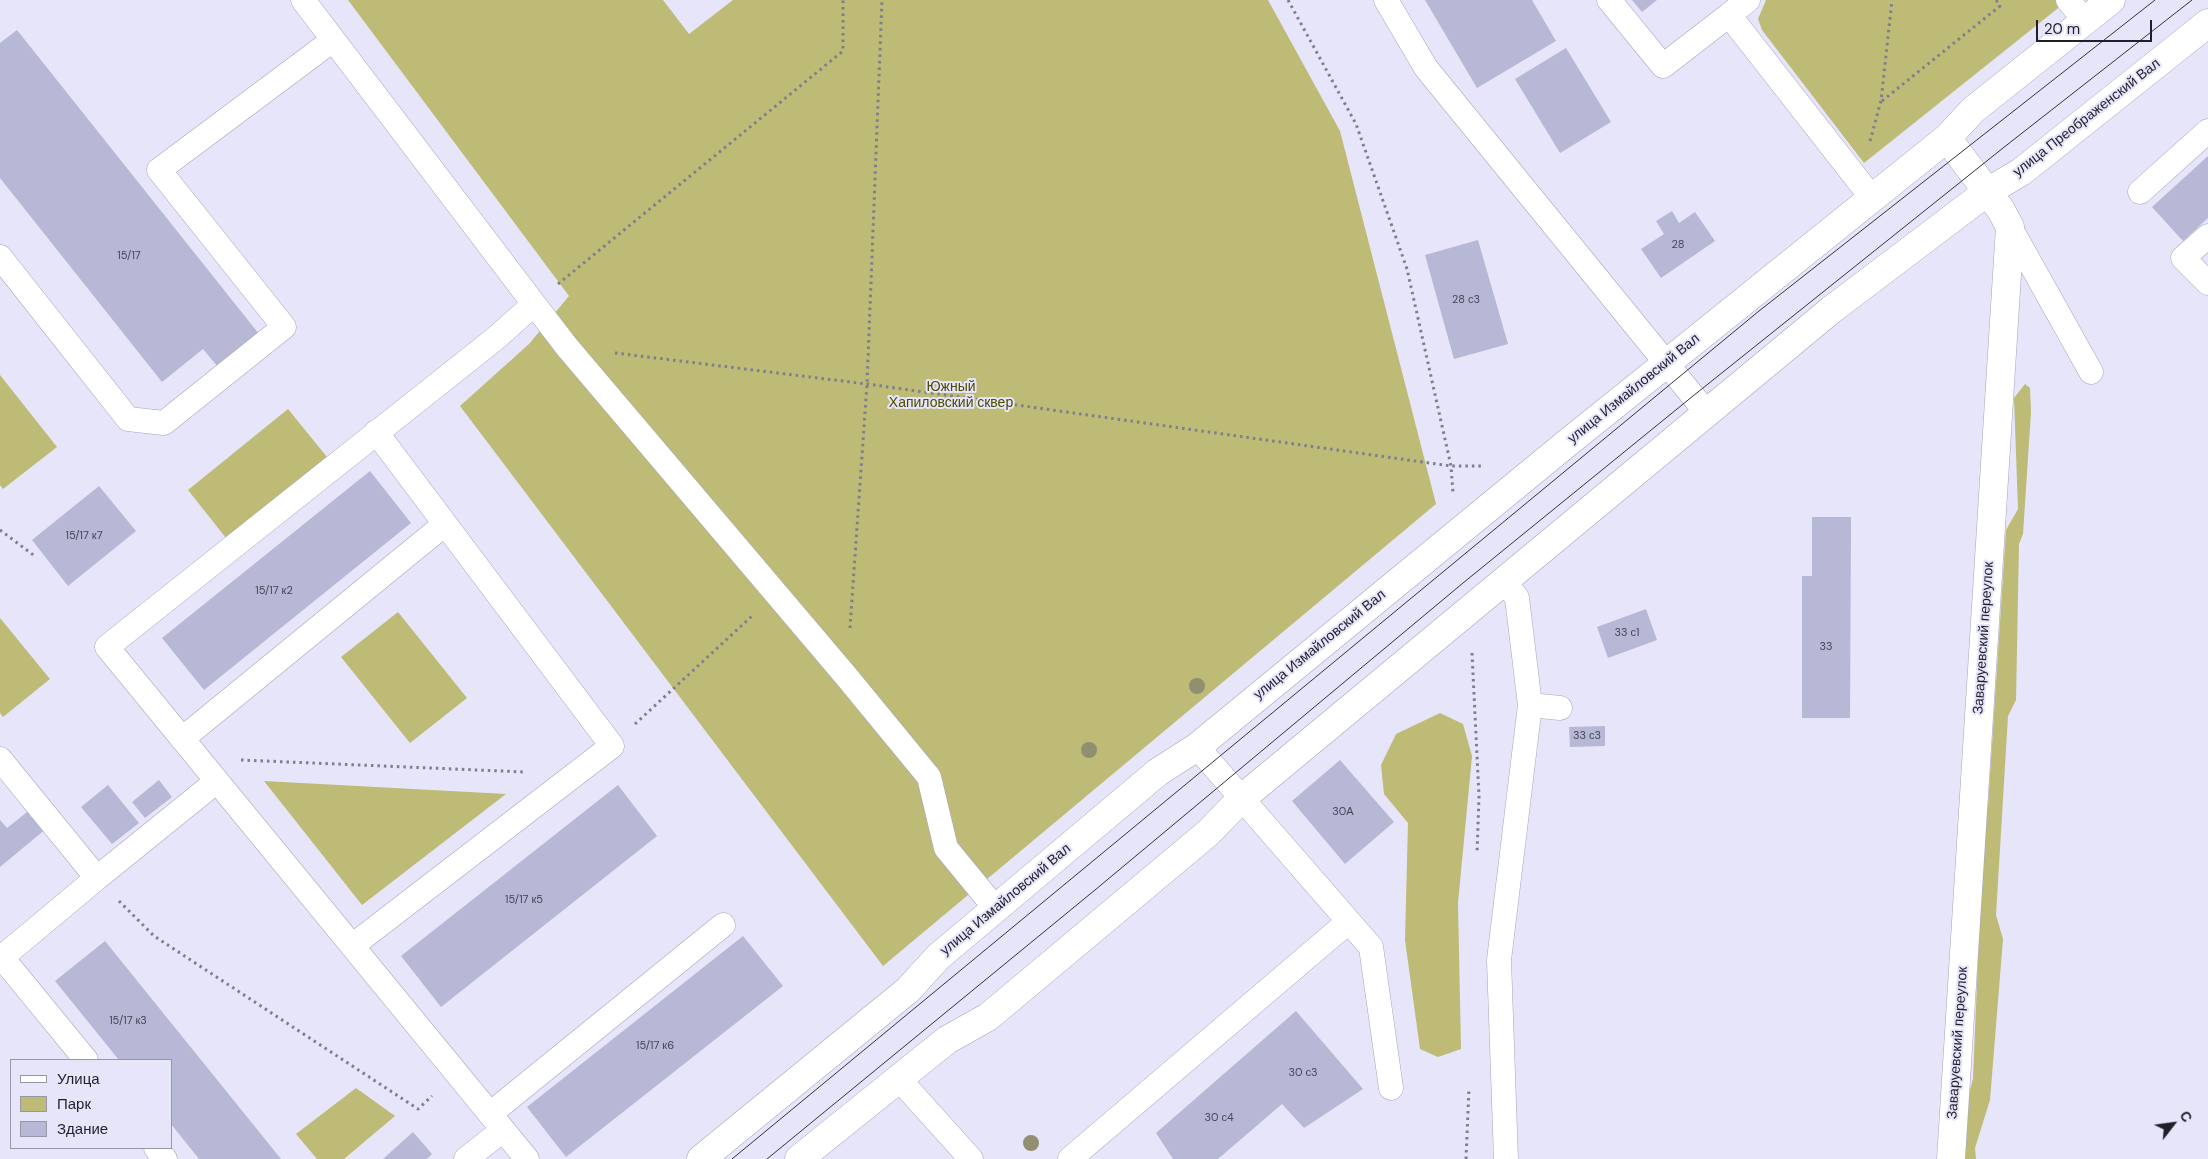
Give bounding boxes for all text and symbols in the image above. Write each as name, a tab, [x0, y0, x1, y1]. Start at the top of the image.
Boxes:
scale bar	[2038, 10, 2154, 42]
text: 20 m	[2044, 19, 2080, 39]
street label: улица Преображенский Вал	[2010, 55, 2164, 181]
house number: 28	[1672, 238, 1684, 252]
house number: 15/17	[117, 249, 141, 263]
house number: 28 с3	[1452, 293, 1480, 307]
street label: улица Измайловский Вал	[1565, 331, 1703, 447]
park label: Южный Хапиловский сквер	[889, 379, 1013, 412]
house number: 15/17 к7	[65, 529, 103, 543]
street label: Заваруевский переулок	[1970, 561, 1998, 715]
house number: 15/17 к2	[255, 584, 293, 598]
street label: улица Измайловский Вал	[1251, 587, 1389, 703]
house number: 33 с1	[1615, 626, 1639, 640]
house number: 33	[1819, 640, 1833, 654]
house number: 33 с3	[1573, 729, 1601, 743]
house number: 30А	[1332, 805, 1354, 819]
street label: улица Измайловский Вал	[937, 841, 1075, 959]
house number: 15/17 к5	[505, 893, 543, 907]
street label: Заваруевский переулок	[1944, 966, 1972, 1120]
house number: 15/17 к3	[109, 1014, 147, 1028]
house number: 15/17 к6	[636, 1039, 674, 1053]
legend	[10, 1059, 172, 1149]
house number: 30 с3	[1289, 1066, 1317, 1080]
text: Улица	[57, 1069, 100, 1089]
text: Парк	[57, 1094, 91, 1114]
north arrow	[2148, 1099, 2198, 1149]
text: С	[2176, 1108, 2196, 1125]
house number: 30 с4	[1204, 1111, 1234, 1125]
text: Здание	[57, 1119, 108, 1139]

